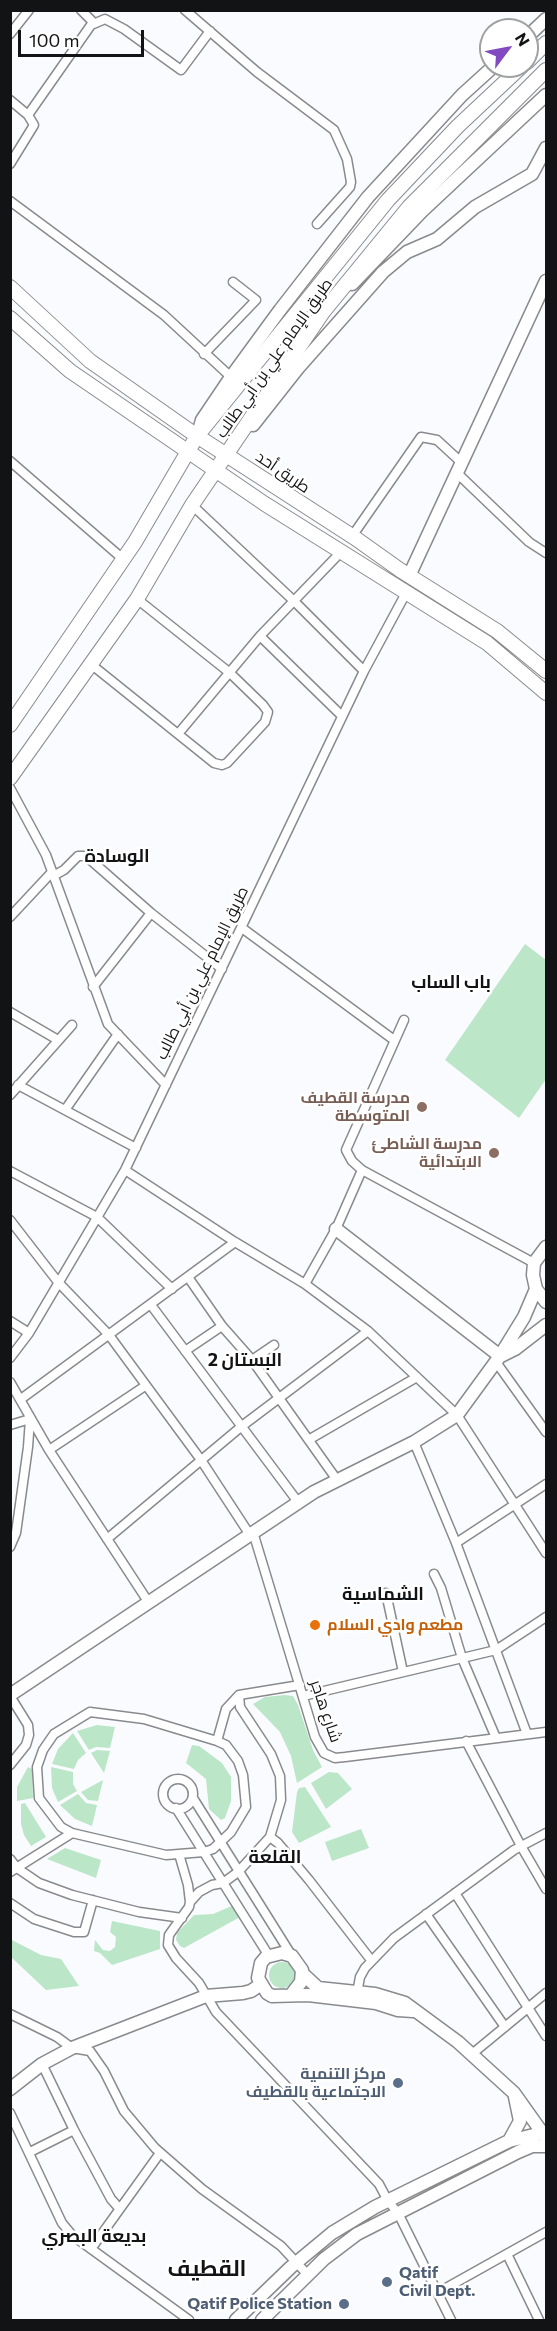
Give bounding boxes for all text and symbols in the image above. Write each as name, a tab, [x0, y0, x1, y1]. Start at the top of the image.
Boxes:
scale bar	[21, 18, 147, 56]
north arrow	[479, 18, 539, 78]
text: 100 m	[29, 29, 79, 51]
text: N	[512, 29, 534, 49]
street label: طريق الإمام علي بن أبي طالب	[212, 275, 336, 441]
street label: طريق أحد	[252, 447, 314, 497]
district label: الوسادة	[84, 845, 150, 867]
street label: طريق الإمام علي بن أبي طالب	[152, 883, 252, 1063]
district label: باب الساب	[411, 971, 491, 993]
place label: مدرسة القطيف المتوسطة	[300, 1088, 410, 1126]
marker: مدرسة القطيف المتوسطة	[415, 1100, 429, 1114]
place label: مدرسة الشاطئ الابتدائية	[372, 1134, 482, 1172]
marker: مدرسة الشاطئ الابتدائية	[487, 1146, 501, 1160]
district label: البستان 2	[208, 1349, 282, 1371]
district label: الشماسية	[342, 1583, 424, 1605]
place label: مطعم وادي السلام	[327, 1615, 463, 1635]
marker: مطعم وادي السلام	[308, 1618, 322, 1632]
street label: شارع هاجر	[306, 1677, 346, 1745]
district label: القلعة	[249, 1846, 301, 1868]
place label: مركز التنمية الاجتماعية بالقطيف	[246, 2064, 386, 2102]
marker: مركز التنمية الاجتماعية بالقطيف	[391, 2076, 405, 2090]
district label: بديعة البصري	[42, 2225, 146, 2247]
district label: القطيف	[168, 2256, 246, 2282]
place label: Qatif Civil Dept.	[399, 2263, 476, 2301]
marker: Qatif Civil Dept.	[380, 2275, 394, 2289]
place label: Qatif Police Station	[187, 2294, 332, 2314]
marker: Qatif Police Station	[337, 2297, 351, 2311]

